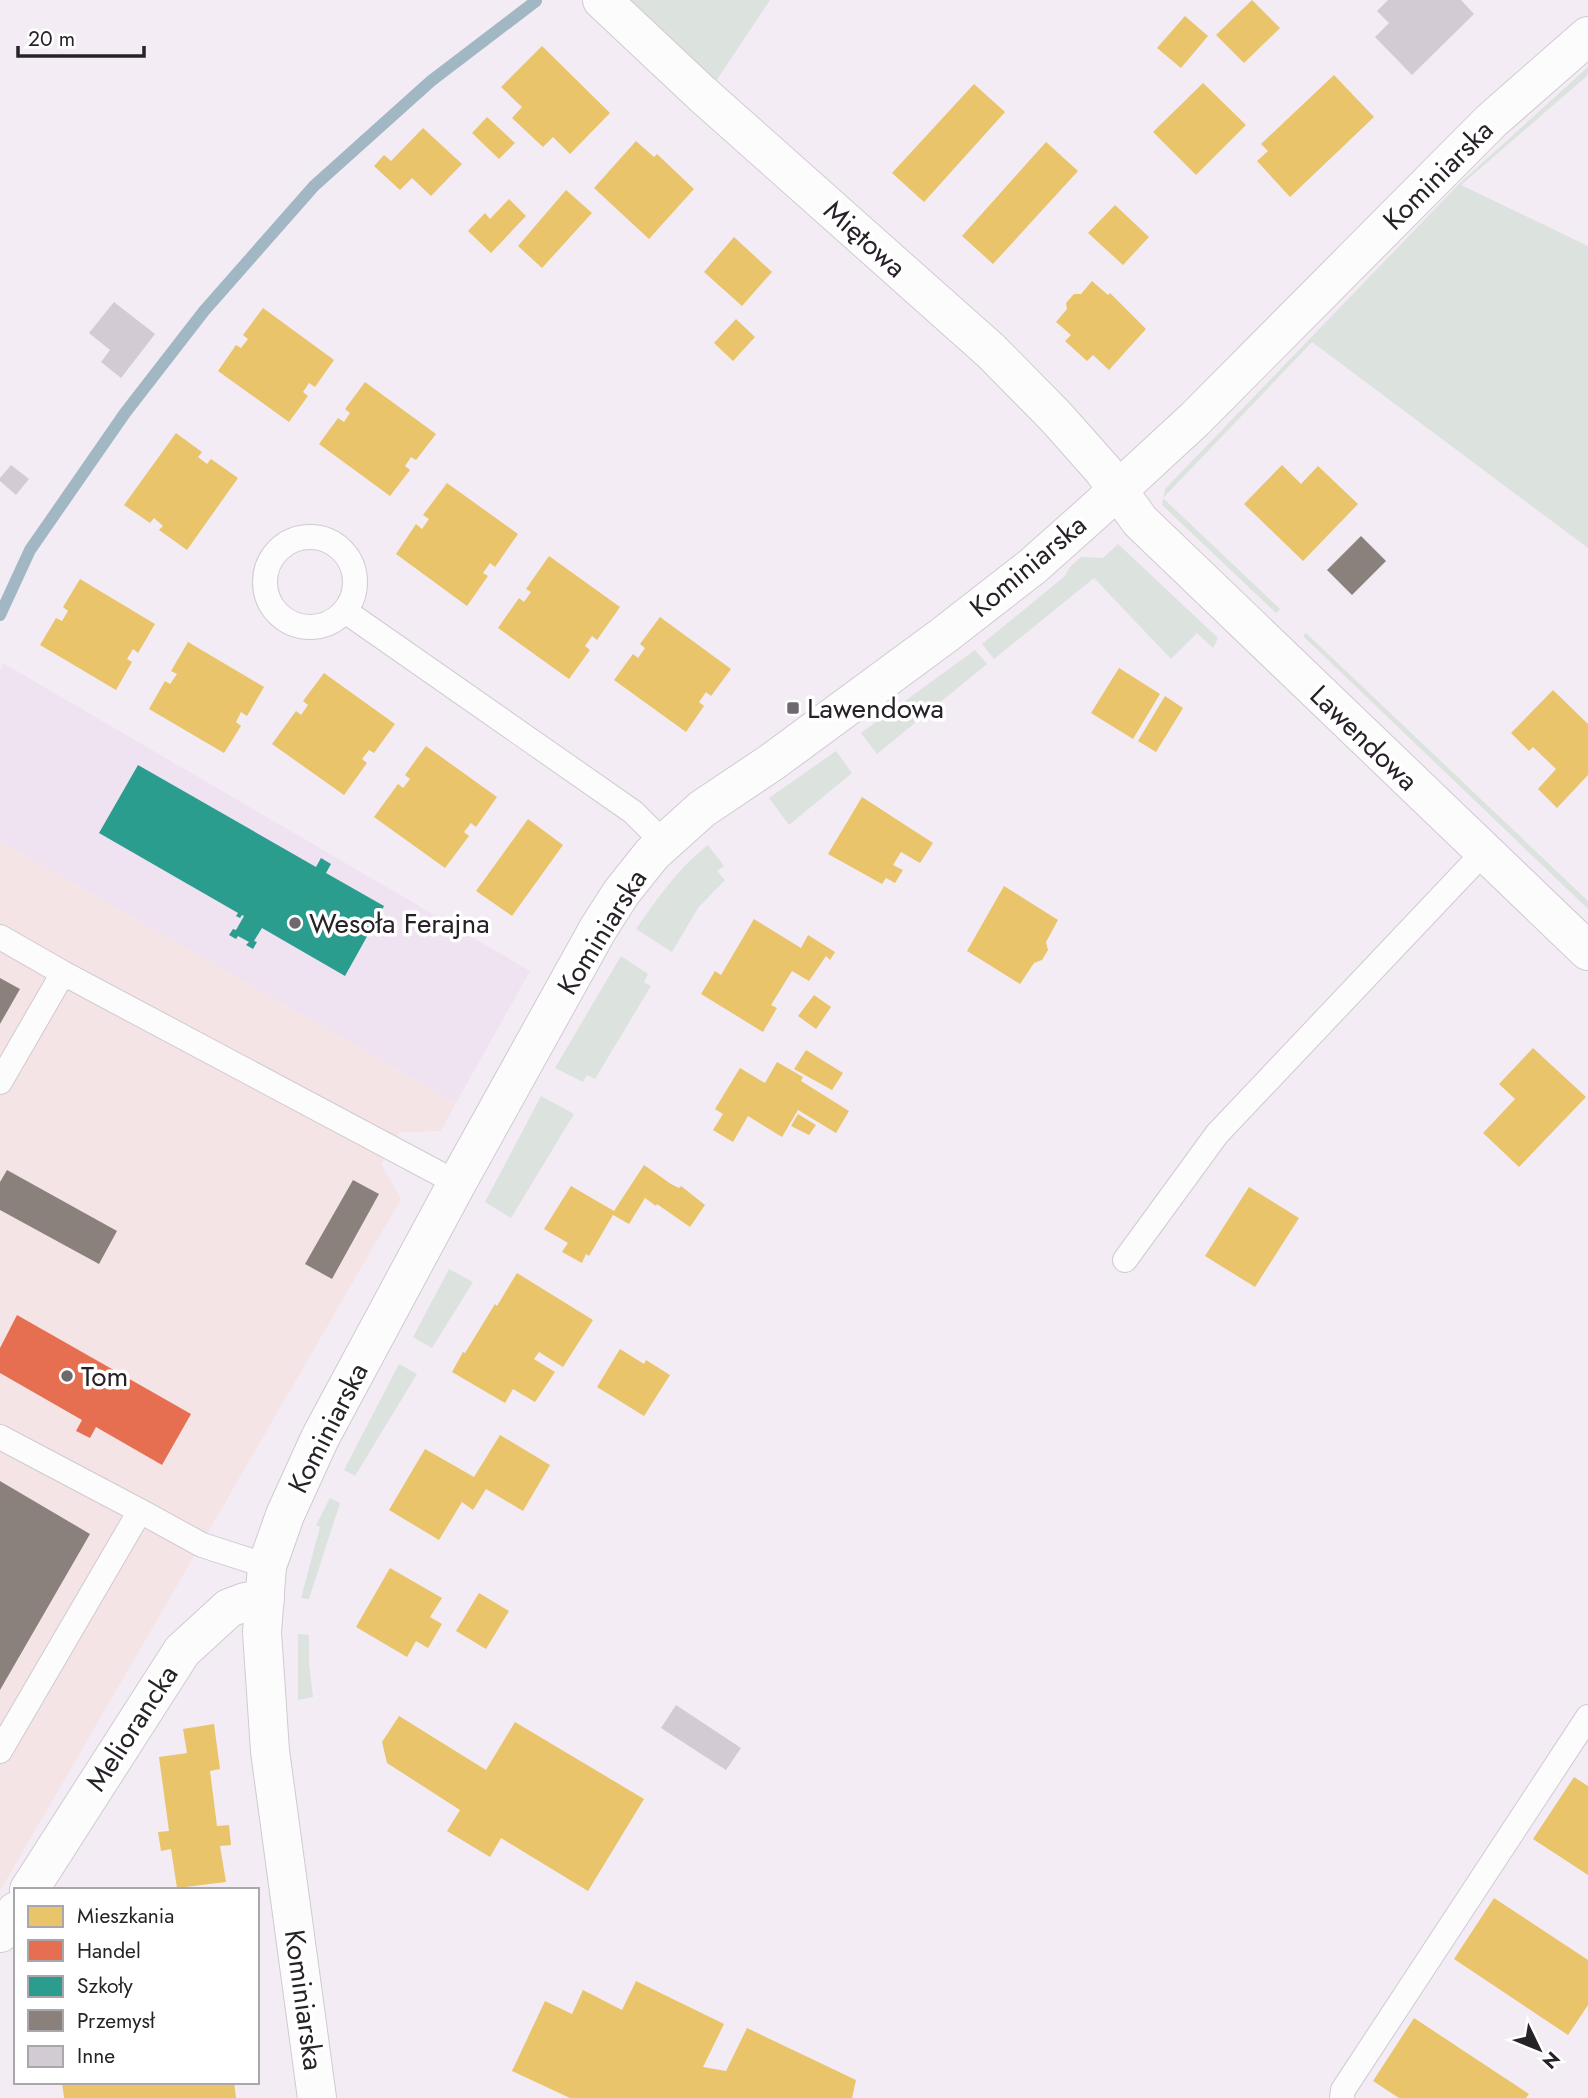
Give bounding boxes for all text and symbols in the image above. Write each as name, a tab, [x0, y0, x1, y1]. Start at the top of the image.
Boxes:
scale bar	[18, 14, 144, 58]
text: 20 m	[28, 24, 75, 54]
street label: Kominiarska	[1373, 110, 1503, 240]
street label: Miętowa	[815, 191, 915, 287]
street label: Kominiarska	[961, 505, 1095, 627]
street label: Lawendowa	[1300, 676, 1428, 800]
place label: Lawendowa	[807, 688, 944, 729]
marker: Lawendowa	[785, 700, 801, 716]
street label: Kominiarska	[547, 861, 657, 1003]
place label: Wesoła Ferajna	[309, 903, 490, 944]
marker: Wesoła Ferajna	[287, 915, 303, 931]
place label: Tom	[81, 1356, 128, 1397]
street label: Kominiarska	[278, 1356, 378, 1500]
marker: Tom	[59, 1368, 75, 1384]
street label: Meliorancka	[76, 1657, 188, 1799]
legend	[14, 1888, 259, 2084]
text: Mieszkania	[77, 1901, 174, 1931]
street label: Kominiarska	[274, 1927, 334, 2073]
text: Handel	[77, 1936, 141, 1966]
text: Szkoły	[77, 1971, 133, 2001]
text: Przemysł	[77, 2006, 156, 2036]
north arrow	[1504, 2014, 1574, 2084]
text: Inne	[77, 2041, 115, 2071]
text: N	[1536, 2046, 1566, 2075]

